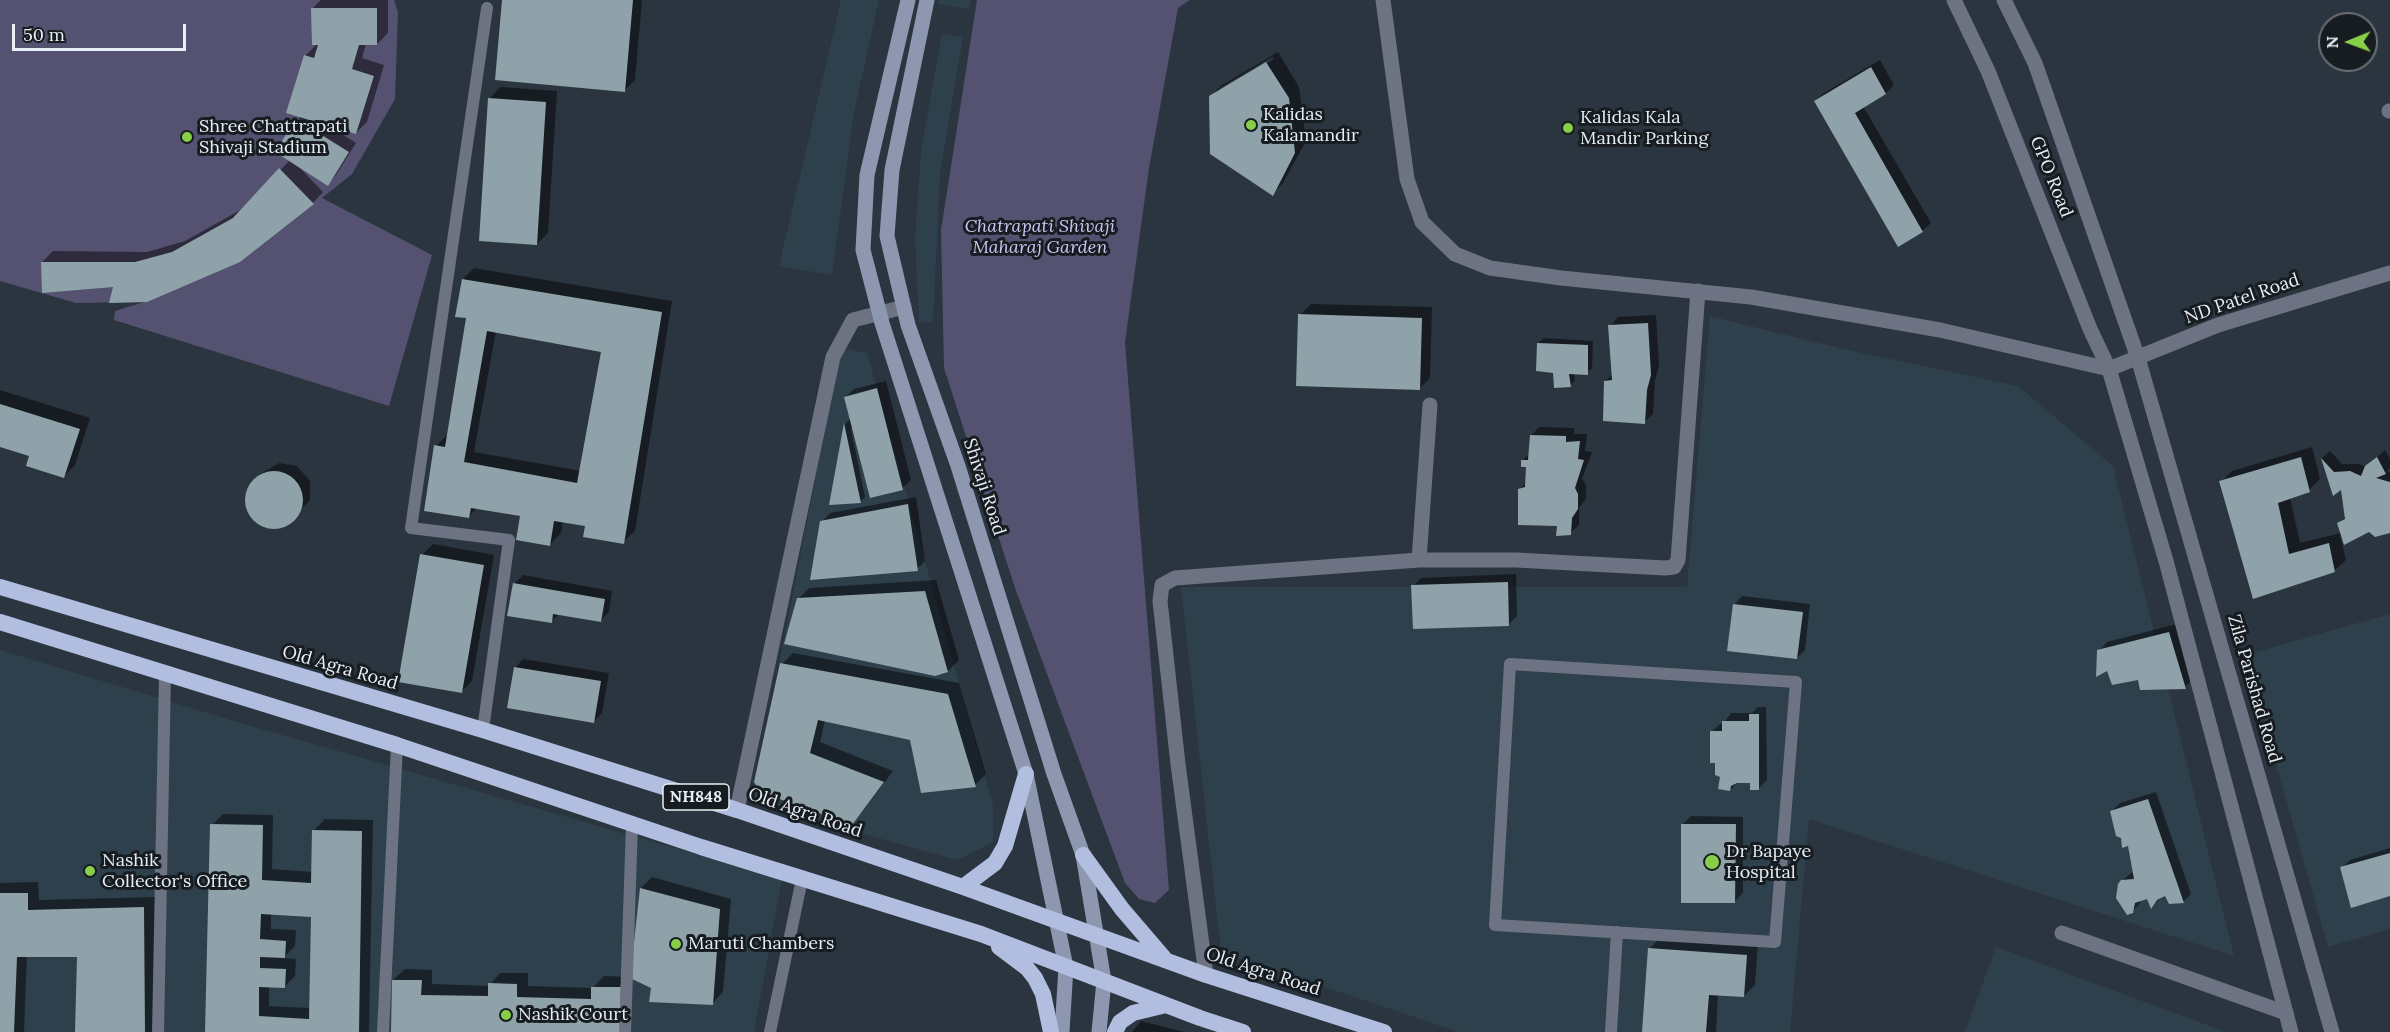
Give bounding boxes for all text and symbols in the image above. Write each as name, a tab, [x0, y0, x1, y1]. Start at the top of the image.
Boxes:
scale bar	[15, 12, 189, 50]
north arrow	[2318, 12, 2378, 72]
text: 50 m	[23, 23, 65, 46]
text: N	[2322, 36, 2342, 49]
place label: Kalidas Kalamandir	[1263, 104, 1359, 146]
place label: Kalidas Kala Mandir Parking	[1580, 107, 1708, 150]
place label: Shree Chattrapati Shivaji Stadium	[199, 116, 347, 158]
marker: Kalidas Kalamandir	[1244, 118, 1258, 132]
marker: Kalidas Kala Mandir Parking	[1561, 121, 1575, 135]
marker: Shree Chattrapati Shivaji Stadium	[180, 130, 194, 144]
street label: GPO Road	[2025, 133, 2077, 221]
park label: Chatrapati Shivaji Maharaj Garden	[965, 216, 1115, 258]
street label: ND Patel Road	[2182, 269, 2302, 329]
street label: Shivaji Road	[958, 436, 1010, 538]
street label: Zila Parishad Road	[2222, 612, 2286, 766]
street label: Old Agra Road	[280, 641, 400, 695]
street label: Old Agra Road	[745, 783, 865, 843]
road number: NH848	[663, 784, 729, 810]
place label: Dr Bapaye Hospital	[1726, 841, 1811, 884]
place label: Nashik Collector's Office	[102, 850, 247, 892]
marker: Dr Bapaye Hospital	[1703, 853, 1721, 871]
marker: Nashik Collector's Office	[83, 864, 97, 878]
place label: Maruti Chambers	[688, 933, 834, 955]
marker: Maruti Chambers	[669, 937, 683, 951]
street label: Old Agra Road	[1203, 943, 1323, 1001]
place label: Nashik Court	[518, 1004, 628, 1026]
marker: Nashik Court	[499, 1008, 513, 1022]

